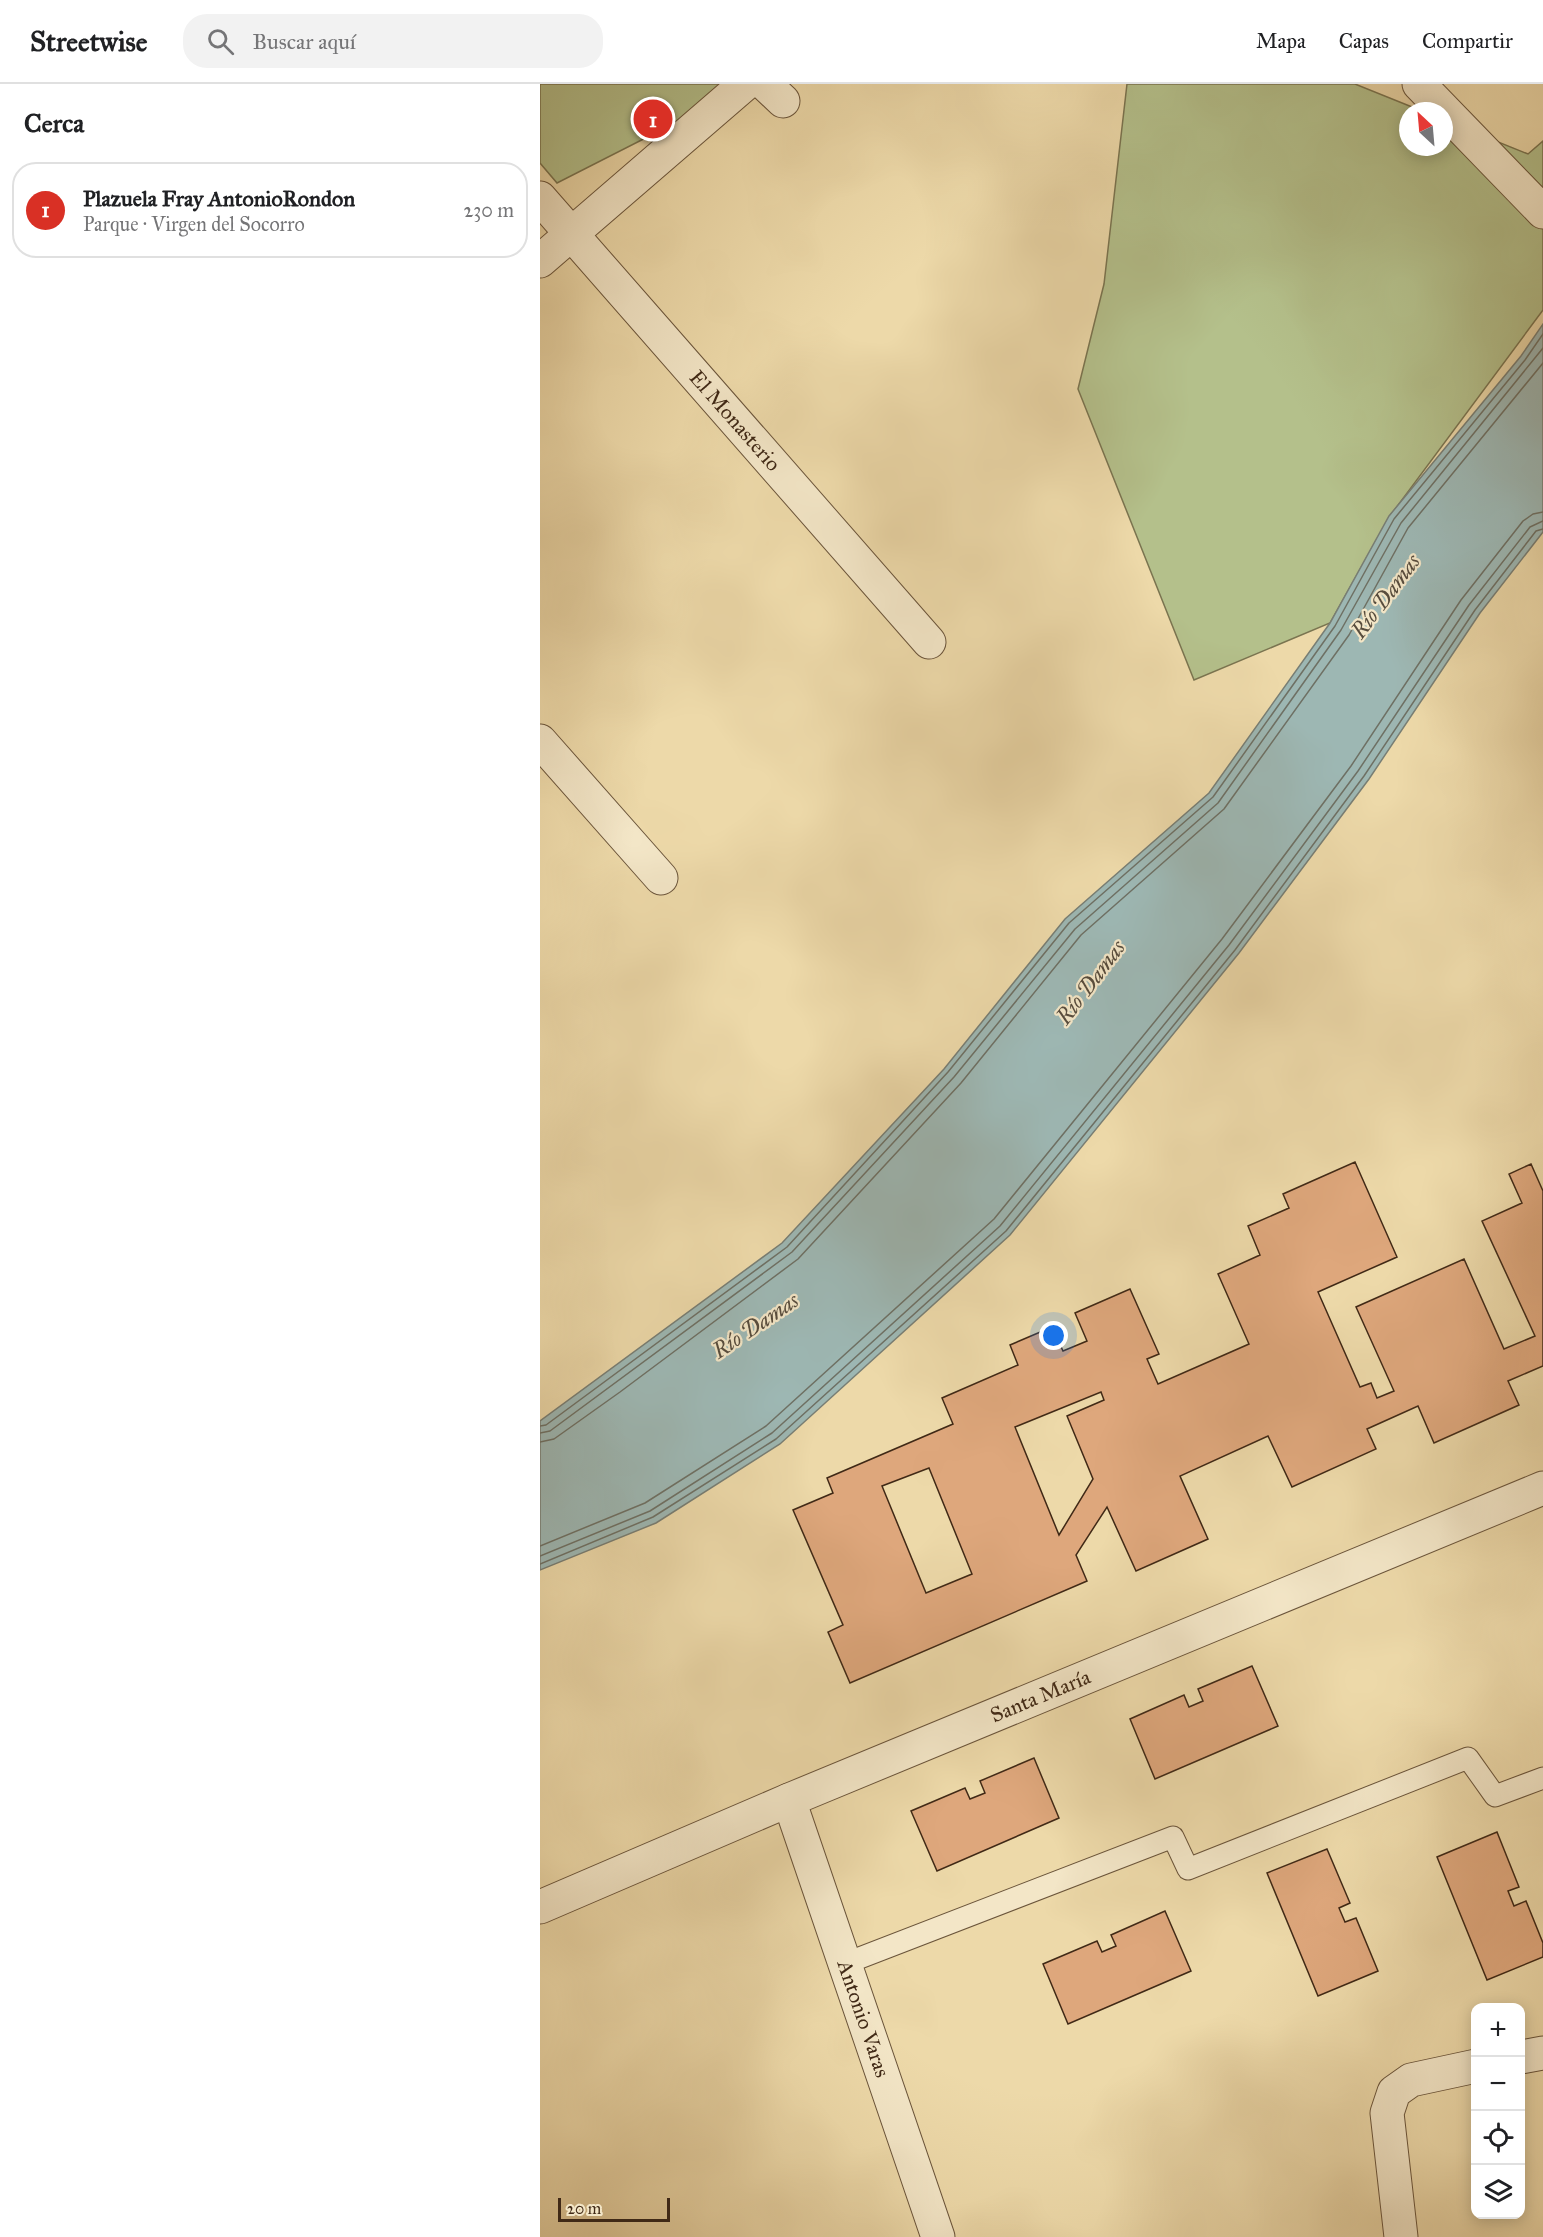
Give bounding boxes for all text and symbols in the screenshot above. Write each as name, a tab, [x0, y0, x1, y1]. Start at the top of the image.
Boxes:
search box	[183, 14, 603, 68]
text: Streetwise	[30, 24, 147, 59]
icon: search	[204, 25, 237, 58]
text: Buscar aquí	[252, 28, 356, 55]
text: Mapa	[1256, 28, 1306, 54]
text: Capas	[1339, 28, 1389, 54]
text: Compartir	[1422, 28, 1513, 54]
pin: 1	[634, 96, 672, 141]
north arrow	[1399, 102, 1453, 156]
text: Cerca	[24, 107, 84, 139]
text: Plazuela Fray AntonioRondon	[83, 185, 355, 212]
text: 1	[42, 198, 49, 222]
text: 230 m	[463, 198, 514, 222]
text: Parque · Virgen del Socorro	[83, 212, 305, 236]
street label: El Monasterio	[684, 365, 786, 477]
water label: Río Damas	[1344, 548, 1426, 645]
water label: Río Damas	[1049, 934, 1131, 1031]
water label: Río Damas	[706, 1286, 804, 1365]
your location	[1039, 1321, 1068, 1350]
street label: Santa María	[986, 1664, 1094, 1728]
street label: Antonio Varas	[831, 1956, 896, 2081]
map controls	[1471, 2003, 1525, 2219]
button: +	[1471, 2003, 1525, 2057]
button: −	[1471, 2057, 1525, 2111]
button: locate	[1471, 2111, 1525, 2165]
button: layers	[1471, 2165, 1525, 2219]
scale bar	[558, 2195, 670, 2222]
text: 20 m	[567, 2199, 601, 2218]

